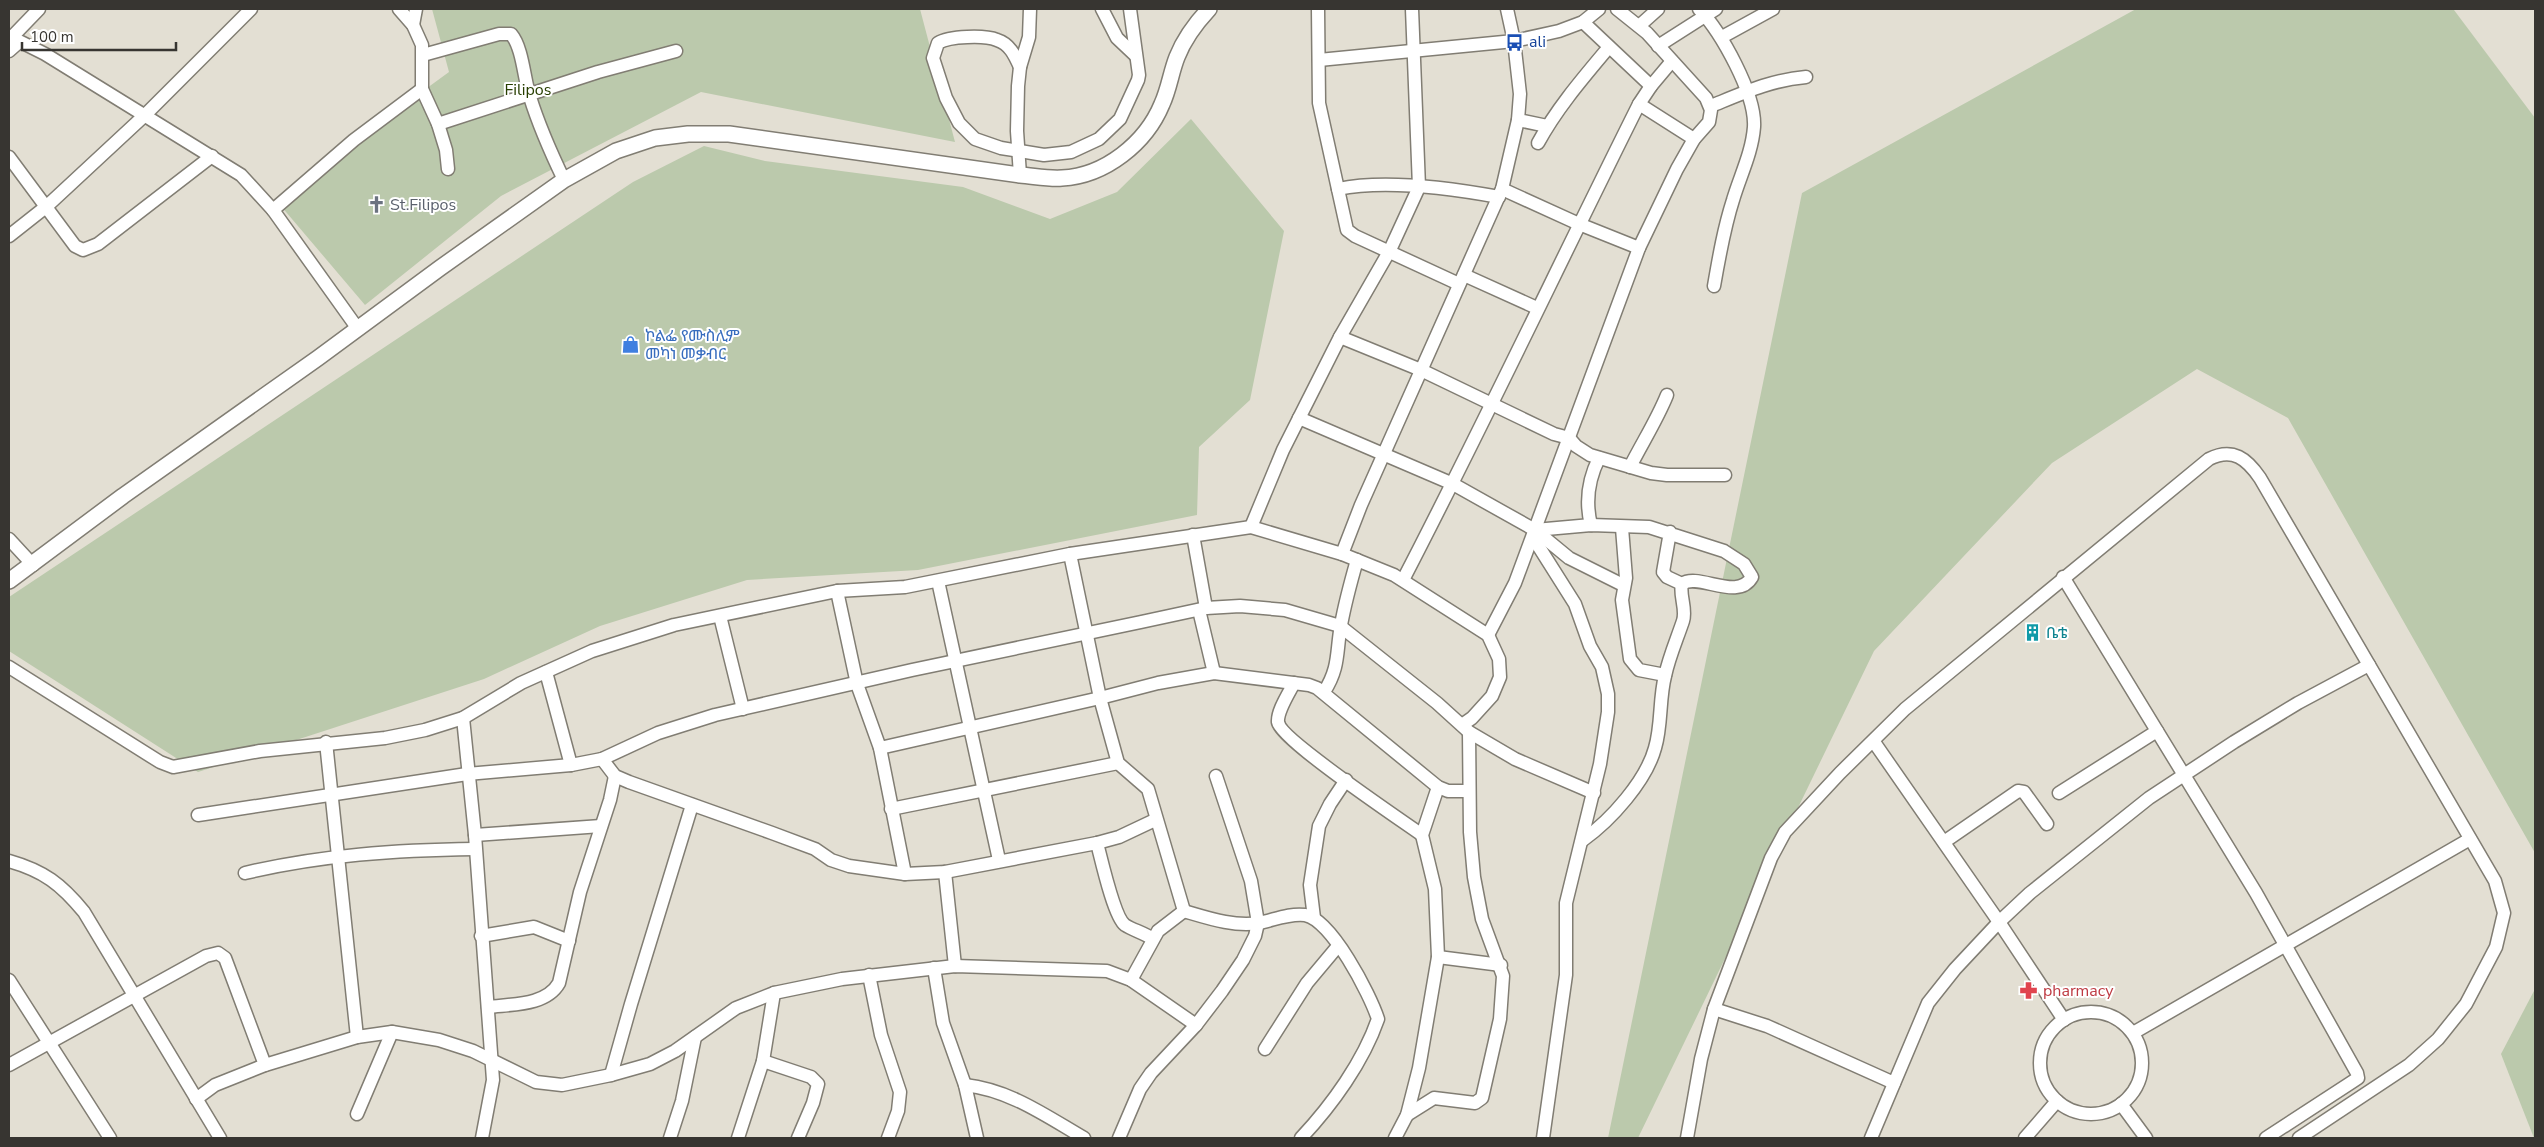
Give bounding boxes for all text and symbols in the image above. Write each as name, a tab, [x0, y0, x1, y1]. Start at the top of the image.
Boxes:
scale bar	[22, 20, 176, 52]
text: 100 m	[30, 27, 74, 47]
place label: ali	[1529, 31, 1546, 53]
bus stop icon: ali	[1505, 32, 1525, 52]
park label: Filipos	[505, 79, 551, 101]
place label: St.Filipos	[390, 194, 456, 216]
church icon: St.Filipos	[366, 195, 386, 215]
place label: ኮልፌ የሙስሊም መካነ መቃብር	[645, 325, 740, 365]
shop icon: ኮልፌ የሙስሊም መካነ መቃብር	[621, 335, 641, 355]
place label: ቤቴ	[2046, 622, 2068, 644]
building icon: ቤቴ	[2022, 623, 2042, 643]
place label: pharmacy	[2043, 980, 2114, 1002]
pharmacy icon: pharmacy	[2019, 981, 2039, 1001]

